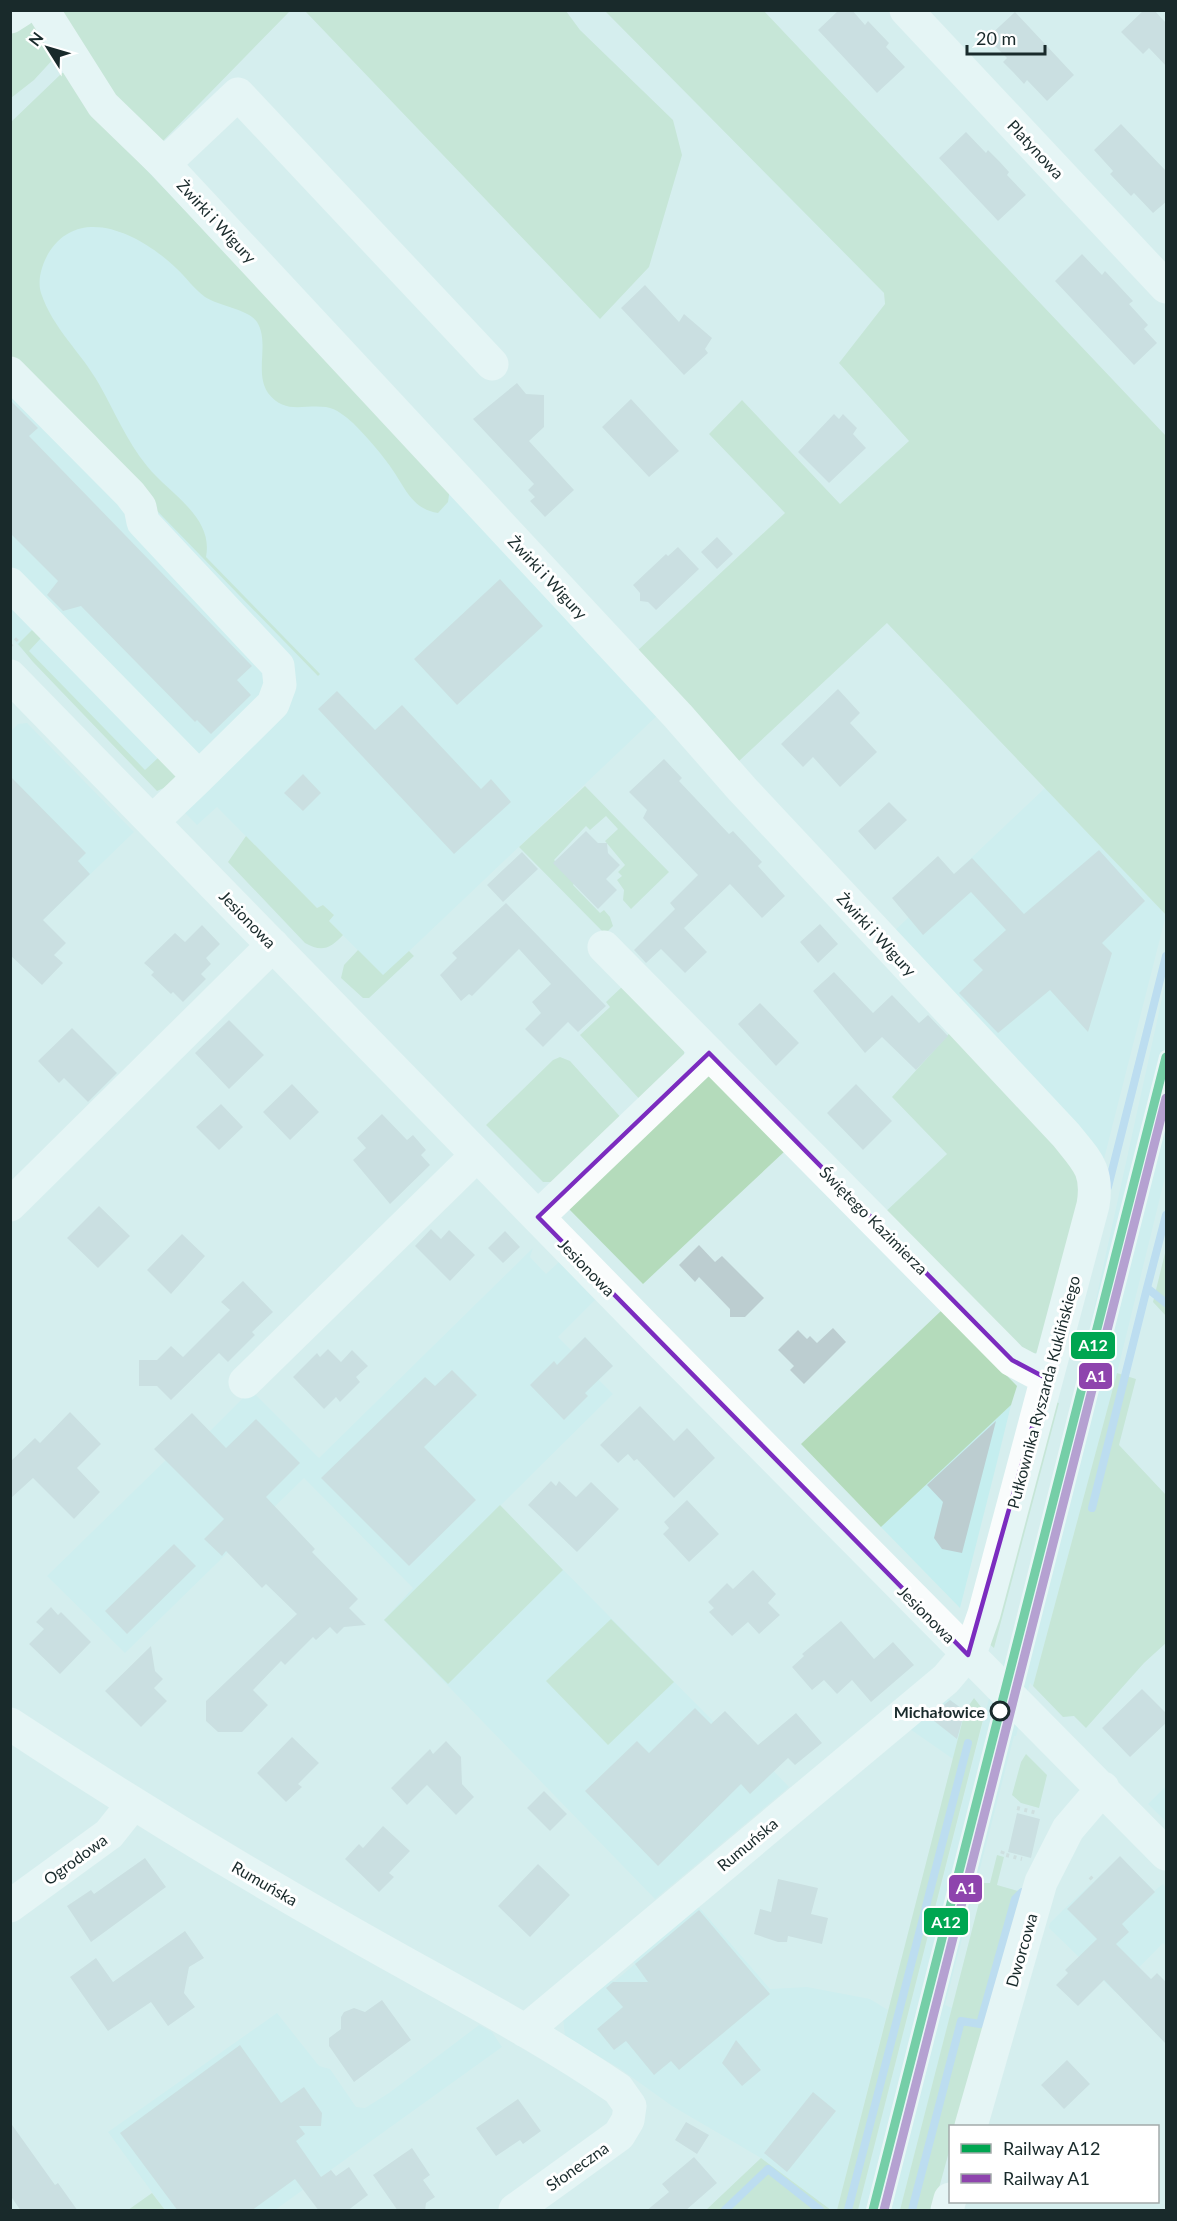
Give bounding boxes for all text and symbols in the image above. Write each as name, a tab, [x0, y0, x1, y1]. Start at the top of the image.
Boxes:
north arrow	[18, 18, 78, 78]
scale bar	[967, 18, 1045, 56]
text: 20 m	[976, 27, 1016, 49]
text: N	[24, 28, 47, 49]
street label: Platynowa	[1004, 116, 1068, 182]
street label: Żwirki i Wigury	[174, 175, 261, 267]
street label: Żwirki i Wigury	[505, 531, 592, 623]
street label: Jesionowa	[216, 886, 280, 952]
street label: Żwirki i Wigury	[834, 888, 921, 980]
street label: Świętego Kazimierza	[816, 1162, 932, 1278]
street label: Jesionowa	[555, 1234, 619, 1300]
street label: Pułkownika Ryszarda Kuklińskiego	[1003, 1273, 1083, 1511]
line badge: A12	[1070, 1331, 1116, 1360]
text: A12	[1077, 1335, 1108, 1354]
line badge: A1	[1078, 1362, 1113, 1390]
text: A1	[1085, 1366, 1106, 1385]
street label: Jesionowa	[894, 1581, 960, 1647]
marker: Michałowice	[990, 1701, 1010, 1721]
place label: Michałowice	[894, 1702, 985, 1721]
street label: Rumuńska	[713, 1813, 781, 1875]
street label: Ogrodowa	[40, 1830, 110, 1888]
street label: Rumuńska	[229, 1857, 301, 1909]
line badge: A1	[948, 1874, 983, 1903]
text: A1	[955, 1878, 976, 1897]
line badge: A12	[923, 1907, 969, 1936]
street label: Dworcowa	[1001, 1911, 1041, 1989]
text: A12	[930, 1912, 961, 1931]
legend	[949, 2125, 1159, 2203]
text: Railway A12	[1003, 2137, 1100, 2159]
street label: Słoneczna	[542, 2138, 612, 2194]
text: Railway A1	[1003, 2167, 1090, 2189]

